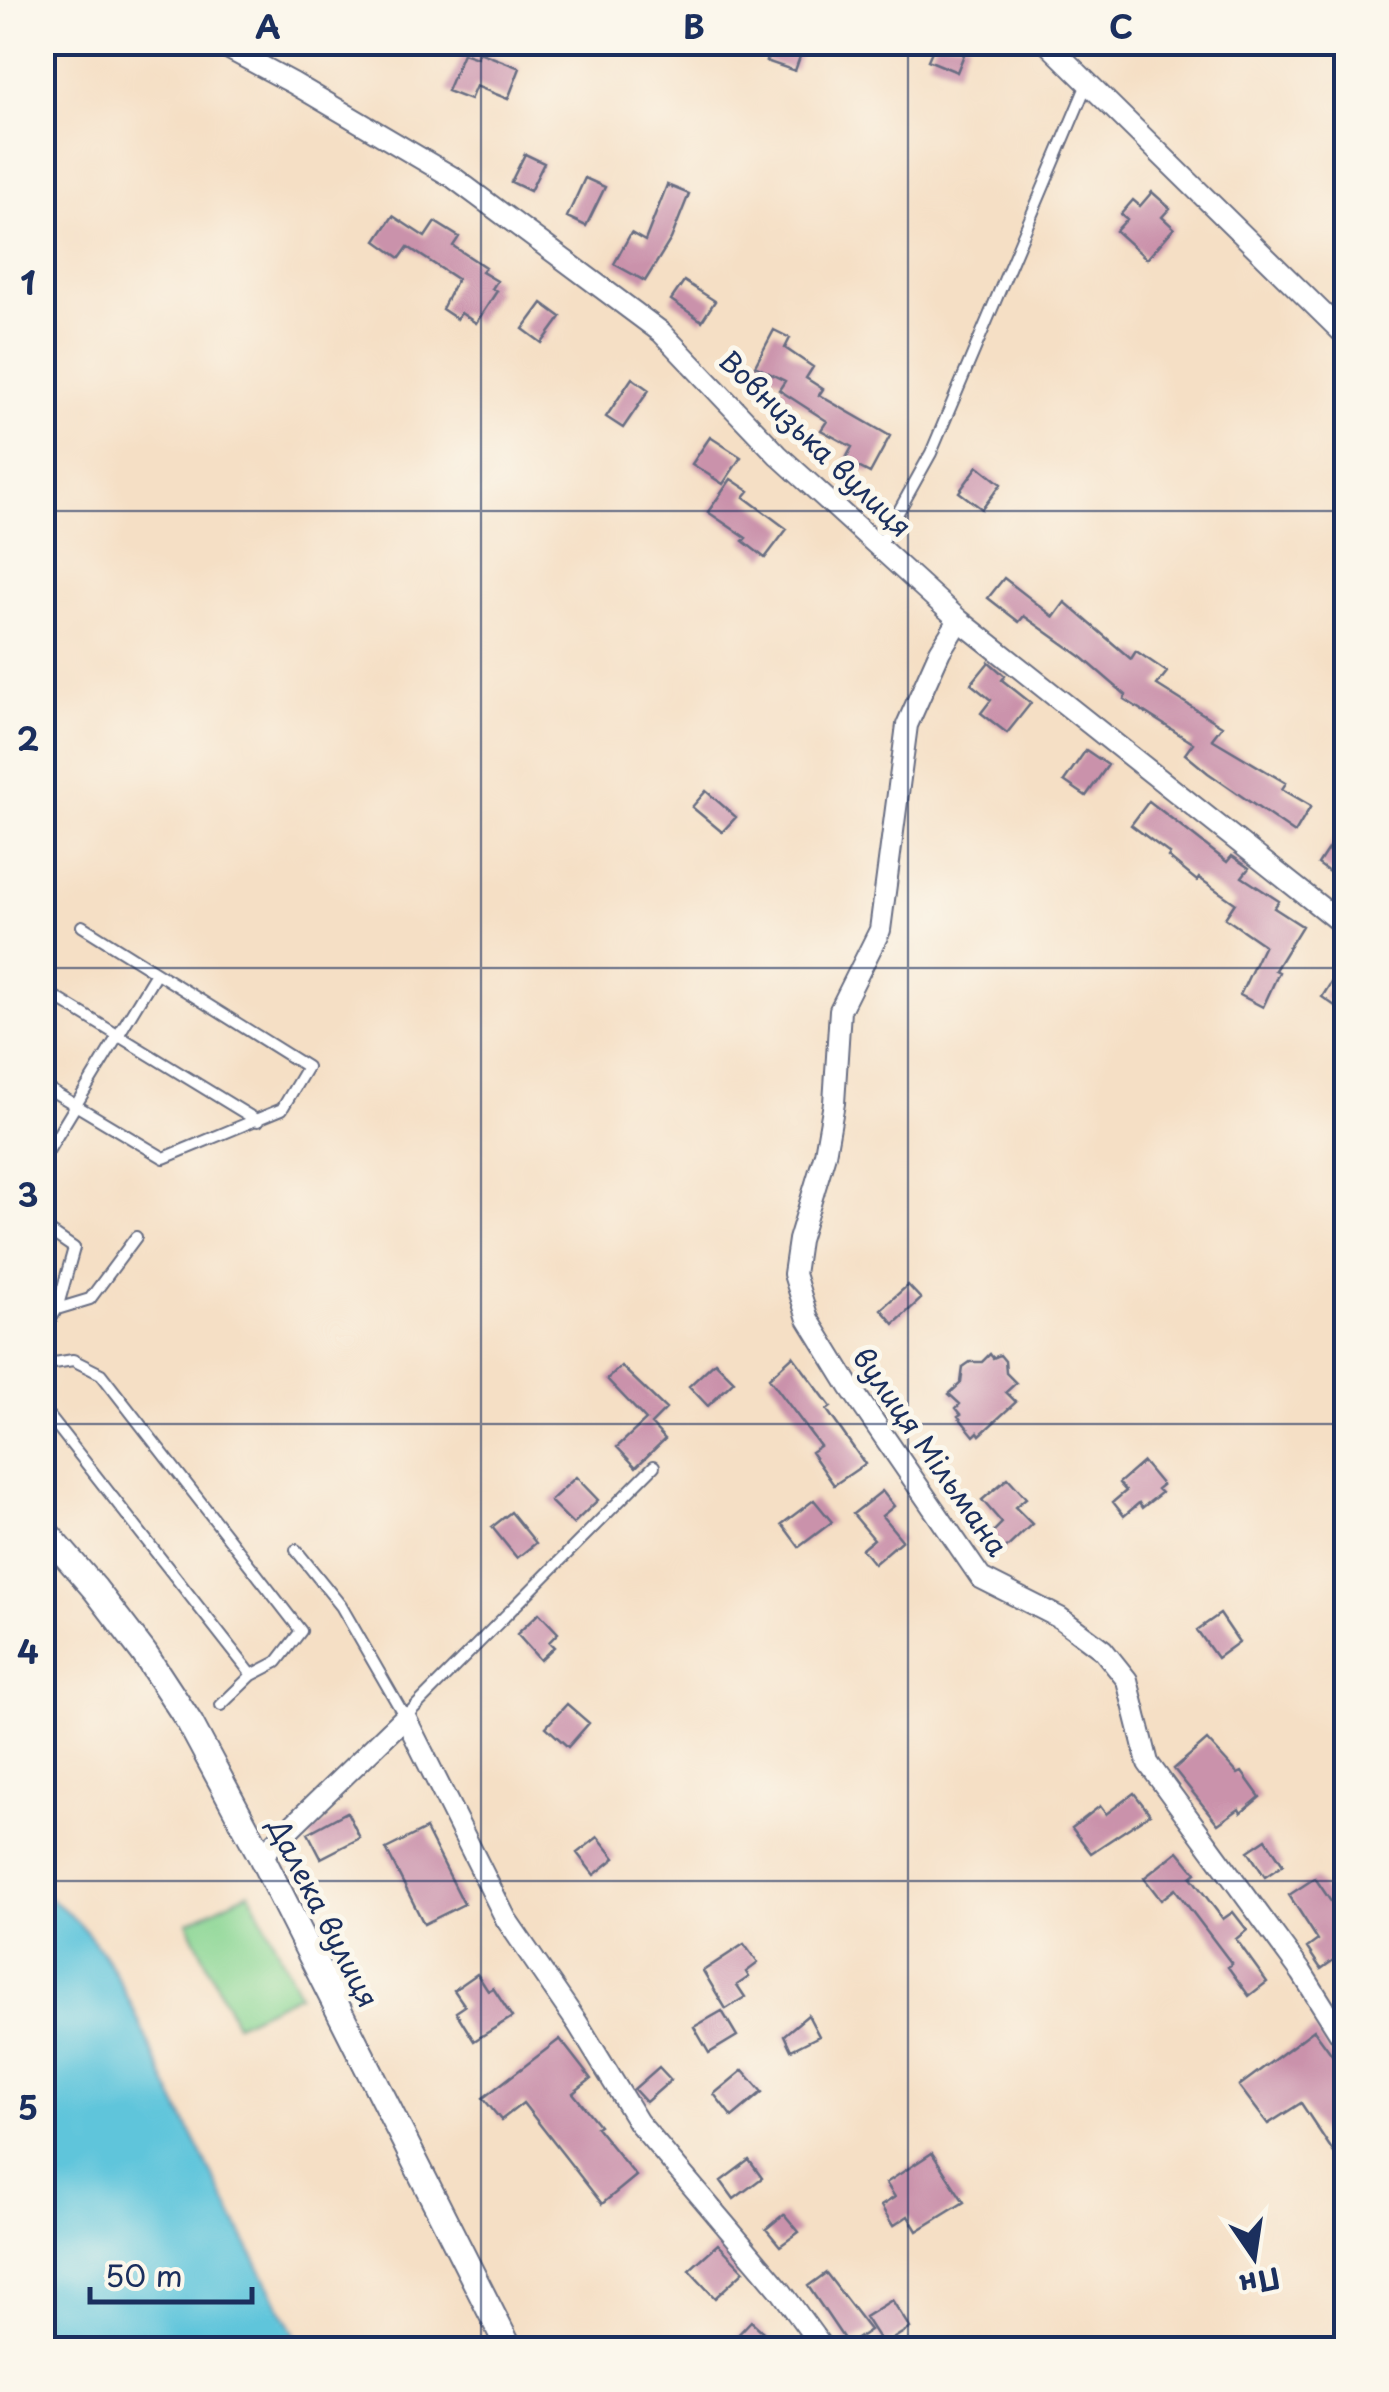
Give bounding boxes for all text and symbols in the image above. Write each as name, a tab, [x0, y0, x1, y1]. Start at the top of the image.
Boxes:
text: A	[255, 2, 281, 50]
text: B	[683, 2, 705, 50]
text: C	[1109, 2, 1133, 50]
text: 1	[20, 258, 36, 306]
street label: Вовнизька вулиця	[710, 339, 922, 547]
text: 2	[17, 714, 39, 762]
text: 3	[18, 1170, 38, 1218]
street label: вулиця Мільмана	[843, 1338, 1020, 1565]
text: 4	[17, 1627, 39, 1675]
street label: Далека вулиця	[258, 1809, 391, 2014]
text: 5	[18, 2083, 38, 2131]
north arrow	[1204, 2207, 1304, 2307]
scale bar	[90, 2242, 252, 2304]
text: 50 m	[105, 2252, 183, 2297]
text: Пн	[1235, 2257, 1285, 2308]

